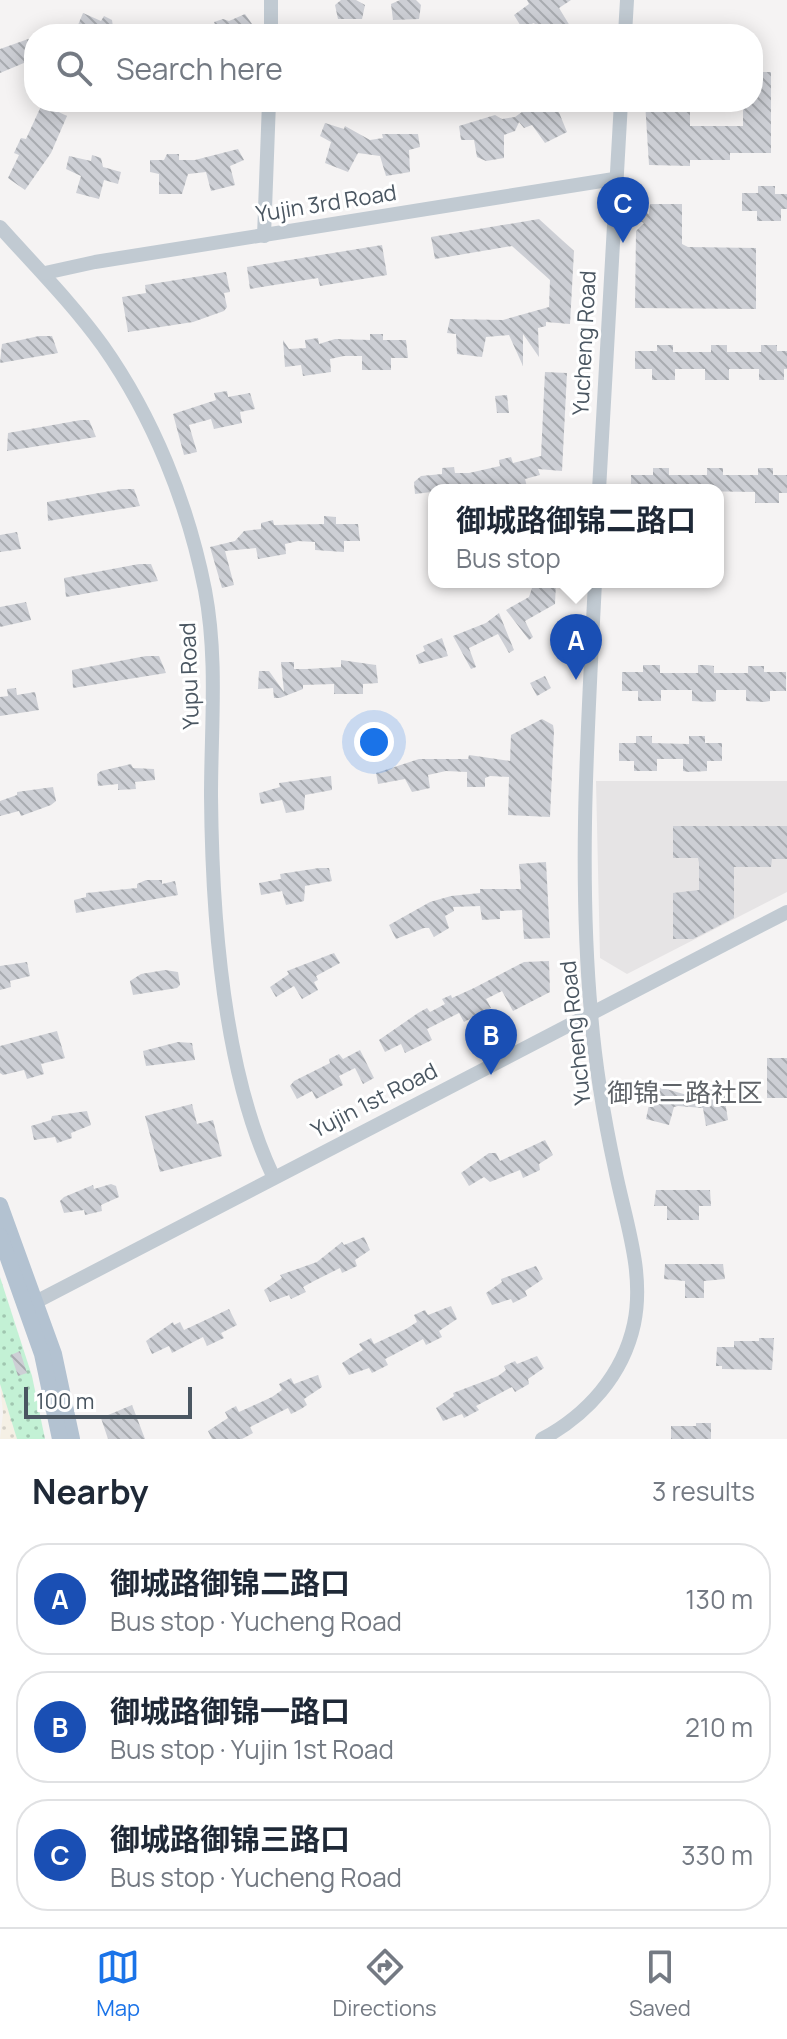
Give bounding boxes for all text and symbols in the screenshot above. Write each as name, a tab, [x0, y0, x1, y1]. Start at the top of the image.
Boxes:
search box	[24, 24, 763, 112]
icon: search	[52, 46, 96, 90]
text: Search here	[116, 48, 283, 89]
street label: Yujin 3rd Road	[254, 177, 398, 229]
pin: C	[597, 177, 649, 243]
street label: Yucheng Road	[565, 270, 603, 416]
popup	[428, 484, 724, 588]
text: 御城路御锦二路口	[456, 499, 696, 540]
text: Bus stop	[456, 540, 561, 576]
pin: A	[550, 614, 602, 680]
street label: Yupu Road	[172, 622, 206, 730]
your location	[354, 722, 394, 762]
street label: Yucheng Road	[553, 959, 597, 1107]
pin: B	[465, 1009, 517, 1075]
street label: Yujin 1st Road	[306, 1055, 442, 1145]
district label: 御锦二路社区	[607, 1074, 763, 1110]
scale bar	[24, 1383, 192, 1419]
text: 100 m	[36, 1386, 94, 1416]
text: Nearby	[32, 1468, 148, 1514]
text: 3 results	[652, 1473, 755, 1509]
text: 御城路御锦二路口	[110, 1562, 350, 1603]
text: A	[51, 1581, 69, 1617]
text: 130 m	[685, 1581, 753, 1617]
text: Bus stop · Yucheng Road	[110, 1603, 402, 1639]
text: 御城路御锦一路口	[110, 1690, 350, 1731]
text: B	[52, 1709, 68, 1745]
text: 210 m	[685, 1709, 753, 1745]
text: Bus stop · Yujin 1st Road	[110, 1731, 394, 1767]
text: 御城路御锦三路口	[110, 1818, 350, 1859]
text: C	[50, 1837, 70, 1873]
text: 330 m	[681, 1837, 753, 1873]
text: Bus stop · Yucheng Road	[110, 1859, 402, 1895]
tab: Map	[96, 1945, 140, 2023]
tab: Directions	[332, 1945, 437, 2023]
tab: Saved	[629, 1945, 691, 2023]

